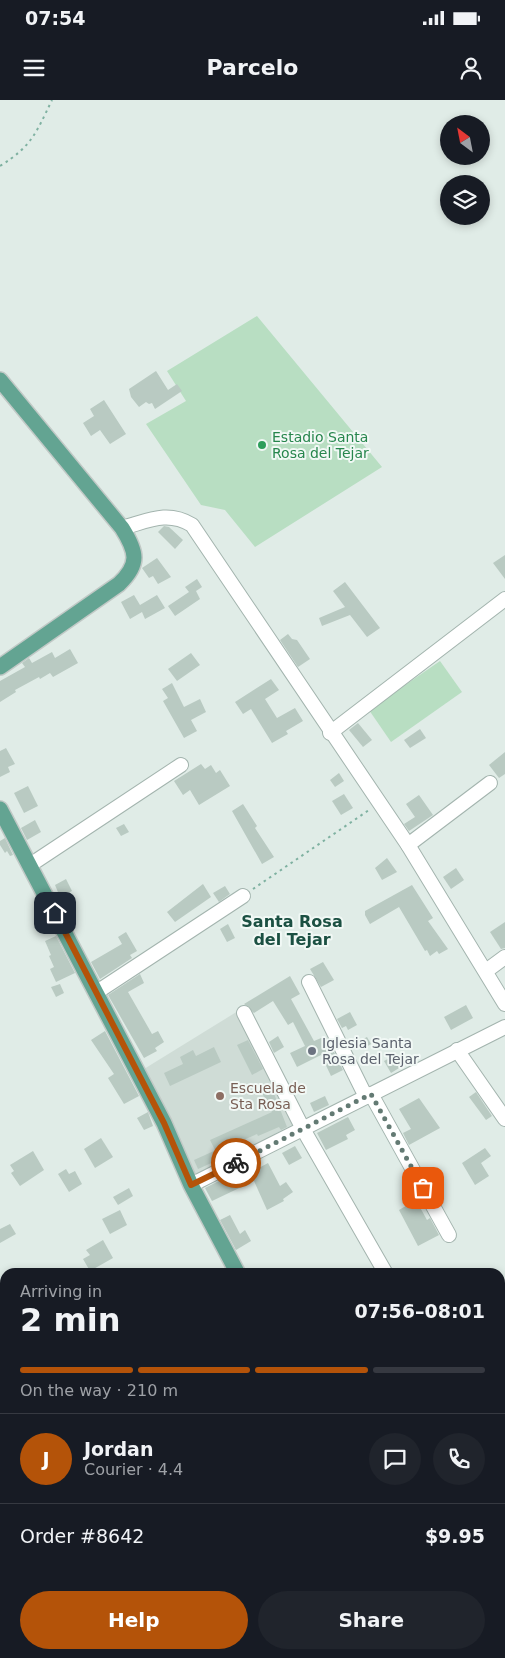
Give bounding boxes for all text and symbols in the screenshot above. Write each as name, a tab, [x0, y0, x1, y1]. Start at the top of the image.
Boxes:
text: 07:54	[25, 7, 85, 29]
icon: menu	[20, 54, 48, 82]
icon: person	[457, 54, 485, 82]
text: Parcelo	[207, 55, 298, 80]
north arrow	[440, 115, 490, 165]
map controls	[440, 115, 490, 225]
button: layers	[440, 175, 490, 225]
place label: Estadio Santa Rosa del Tejar	[272, 429, 369, 461]
marker: Estadio Santa Rosa del Tejar	[256, 439, 268, 451]
pin	[34, 892, 76, 934]
icon: home	[41, 899, 69, 927]
district label: Santa Rosa del Tejar	[241, 912, 343, 949]
place label: Iglesia Santa Rosa del Tejar	[322, 1035, 419, 1067]
marker: Iglesia Santa Rosa del Tejar	[306, 1045, 318, 1057]
place label: Escuela de Sta Rosa	[230, 1080, 306, 1112]
marker: Escuela de Sta Rosa	[214, 1090, 226, 1102]
courier	[211, 1138, 261, 1188]
icon: bike	[222, 1149, 250, 1177]
pin	[402, 1167, 444, 1209]
icon: bag	[409, 1174, 437, 1202]
text: Arriving in	[20, 1282, 102, 1301]
text: 07:56–08:01	[355, 1300, 485, 1322]
text: 2 min	[20, 1301, 121, 1339]
text: On the way · 210 m	[20, 1381, 178, 1400]
button: chat	[369, 1433, 421, 1485]
button: phone	[433, 1433, 485, 1485]
text: Jordan	[84, 1438, 153, 1460]
text: J	[42, 1448, 50, 1470]
text: Courier · 4.4	[84, 1460, 183, 1479]
text: Order #8642	[20, 1525, 144, 1547]
text: $9.95	[425, 1525, 485, 1547]
button: Help	[20, 1591, 248, 1649]
button: Share	[258, 1591, 485, 1649]

